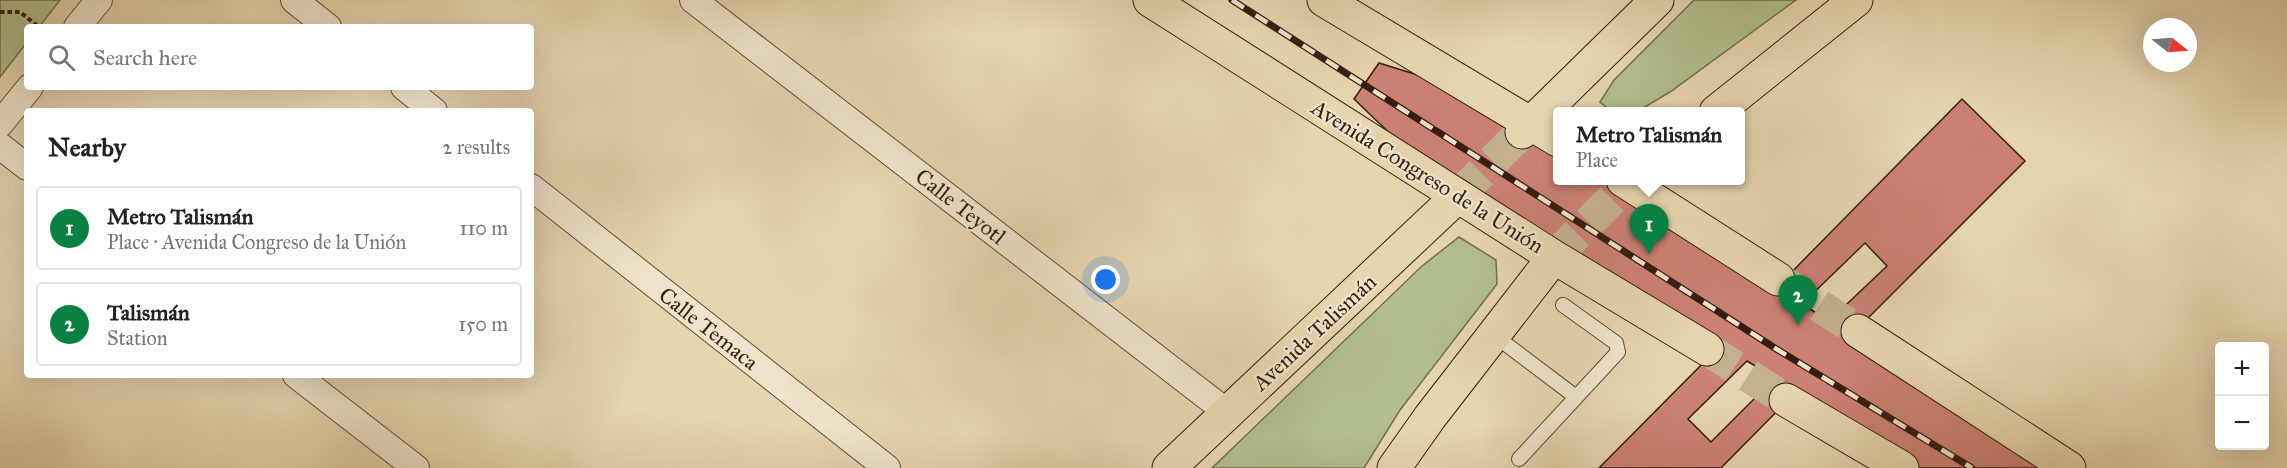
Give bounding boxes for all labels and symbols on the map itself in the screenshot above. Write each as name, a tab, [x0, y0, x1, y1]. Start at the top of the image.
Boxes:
north arrow	[2143, 18, 2197, 72]
street label: Avenida Congreso de la Unión	[1306, 93, 1549, 259]
street label: Calle Teyotl	[910, 163, 1011, 250]
pin: 1	[1630, 204, 1668, 254]
your location	[1091, 265, 1120, 294]
street label: Avenida Talismán	[1246, 268, 1382, 397]
pin: 2	[1778, 276, 1818, 325]
street label: Calle Temaca	[654, 281, 764, 376]

